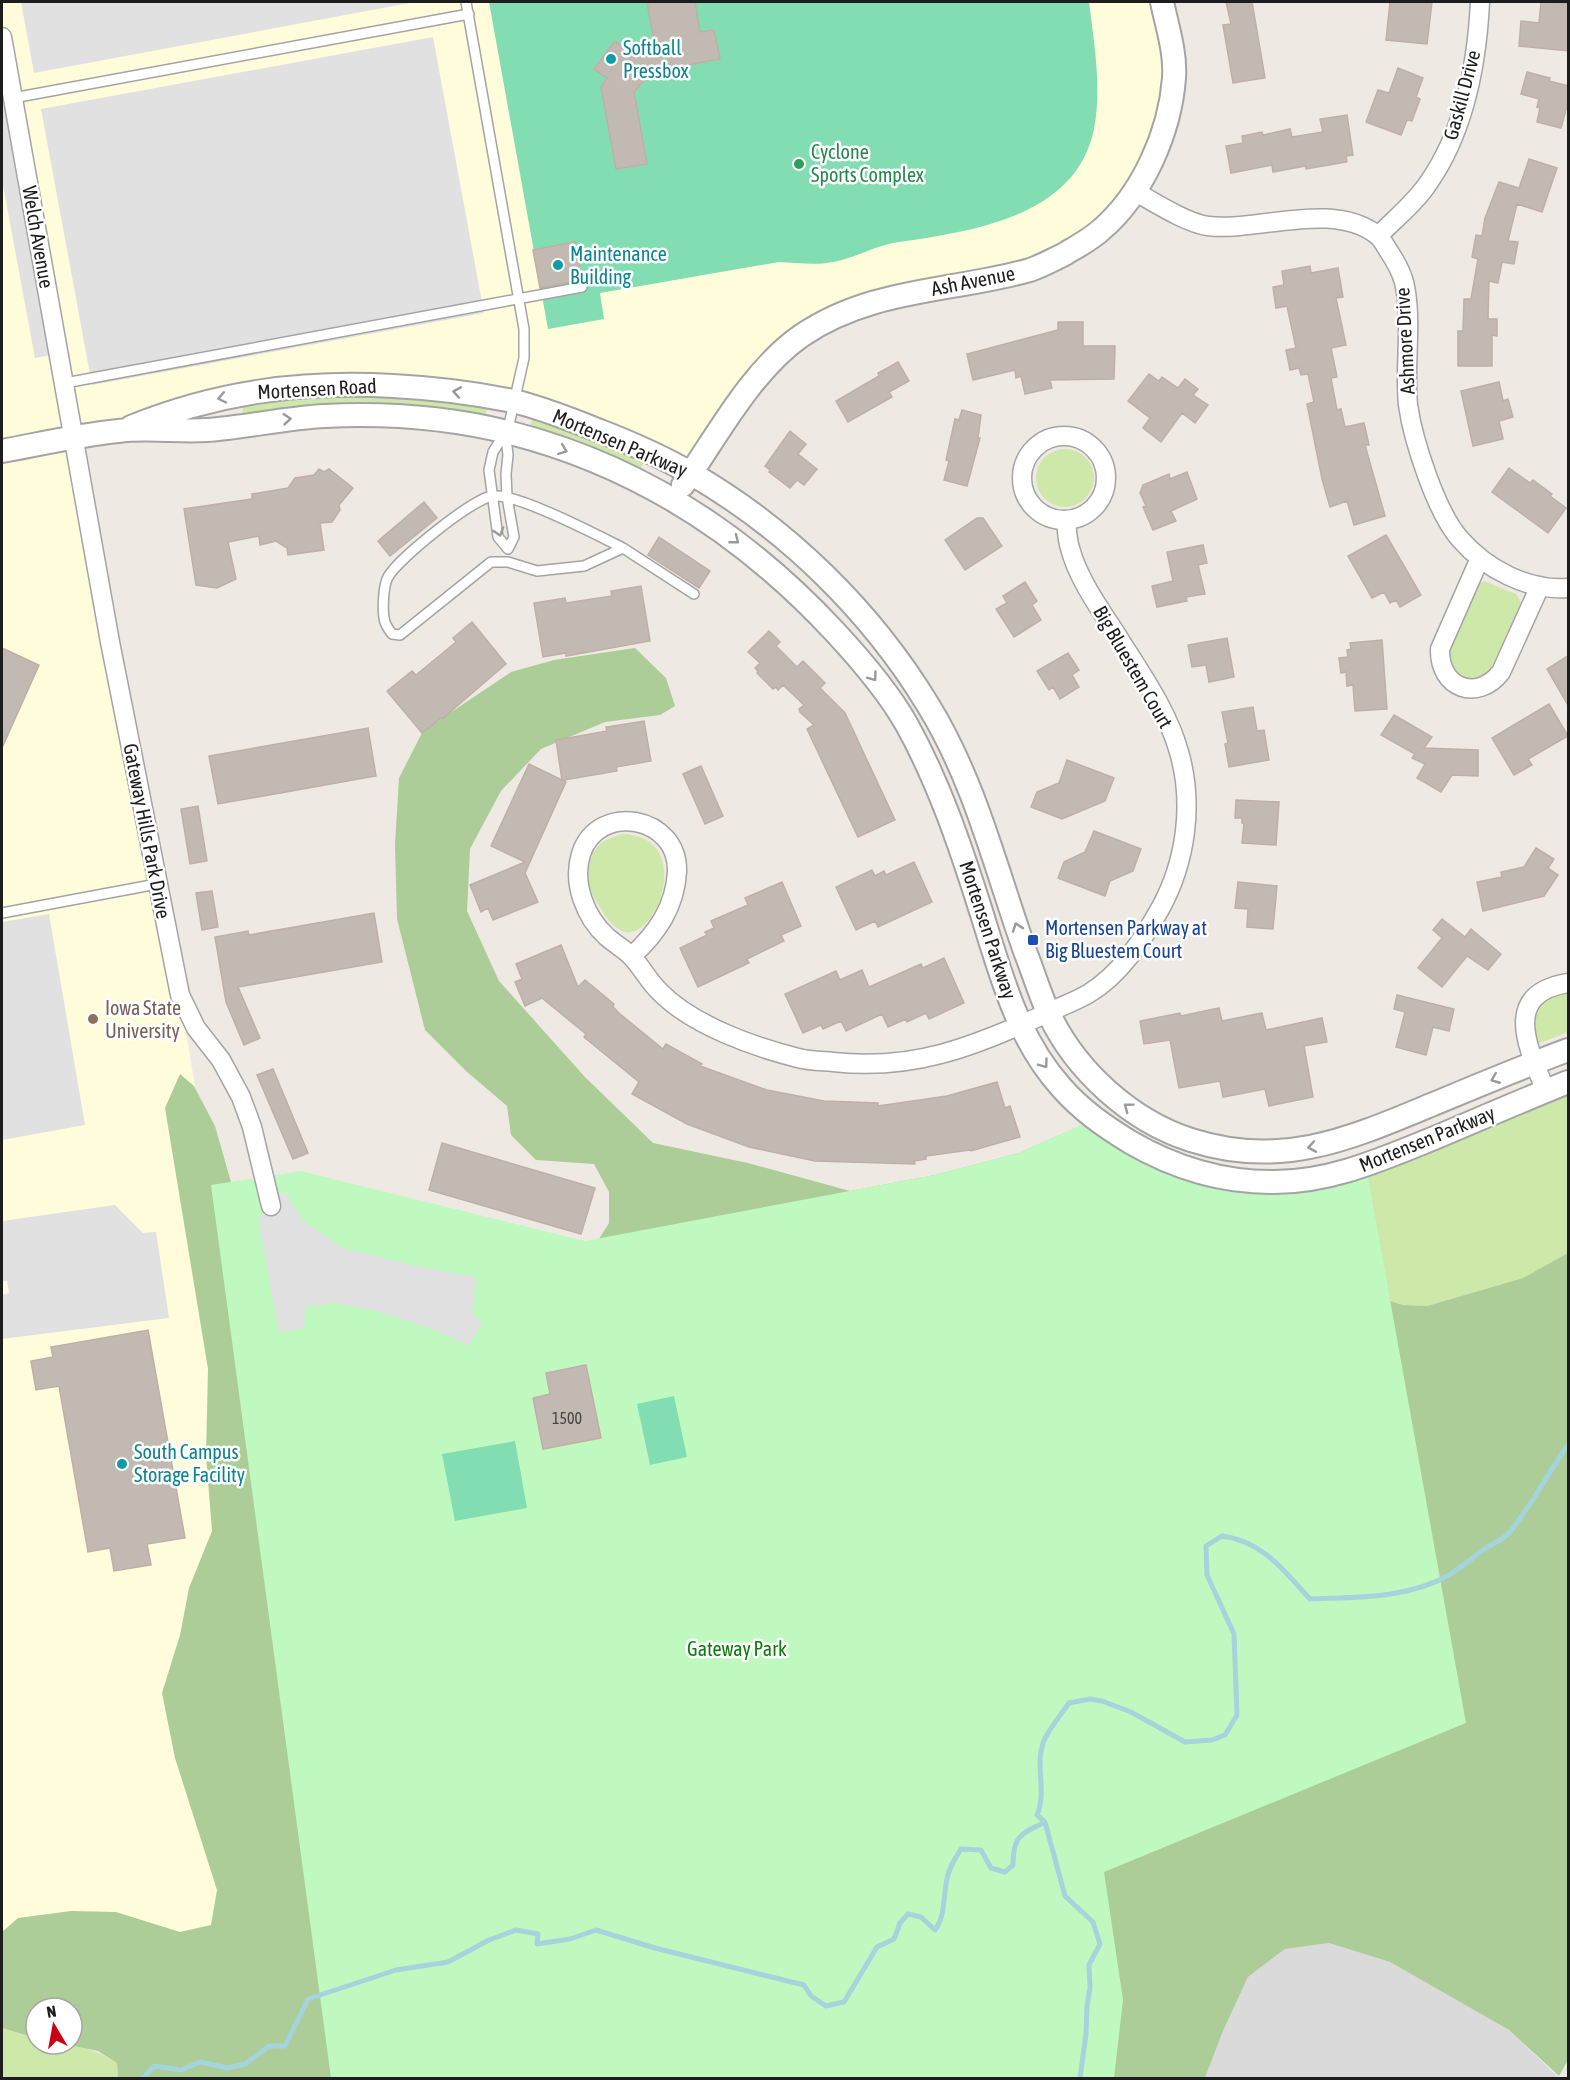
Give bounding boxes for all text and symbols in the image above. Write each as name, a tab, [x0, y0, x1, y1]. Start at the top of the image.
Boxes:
place label: Softball Pressbox	[623, 36, 689, 82]
street label: Gaskill Drive	[1439, 47, 1485, 142]
marker: Softball Pressbox	[604, 52, 618, 66]
place label: Cyclone Sports Complex	[811, 140, 924, 186]
marker: Cyclone Sports Complex	[792, 157, 806, 171]
street label: Welch Avenue	[18, 184, 59, 290]
place label: Maintenance Building	[570, 242, 667, 288]
marker: Maintenance Building	[551, 258, 565, 272]
street label: Ash Avenue	[929, 261, 1017, 300]
street label: Ashmore Drive	[1390, 287, 1419, 395]
street label: Mortensen Road	[257, 374, 377, 403]
one-way arrow	[453, 386, 462, 398]
one-way arrow	[217, 391, 227, 404]
street label: Mortensen Parkway	[549, 404, 691, 481]
one-way arrow	[282, 413, 291, 426]
one-way arrow	[557, 442, 568, 455]
one-way arrow	[492, 526, 504, 536]
one-way arrow	[729, 532, 740, 543]
street label: Big Bluestem Court	[1089, 602, 1178, 732]
one-way arrow	[866, 670, 877, 681]
street label: Gateway Hills Park Drive	[119, 741, 176, 920]
street label: Mortensen Parkway	[955, 858, 1022, 1002]
place label: Mortensen Parkway at Big Bluestem Court	[1045, 916, 1207, 962]
one-way arrow	[1012, 922, 1024, 933]
marker: Mortensen Parkway at Big Bluestem Court	[1026, 933, 1040, 947]
place label: Iowa State University	[105, 996, 181, 1042]
marker: Iowa State University	[86, 1012, 100, 1026]
one-way arrow	[1036, 1057, 1047, 1068]
one-way arrow	[1490, 1072, 1501, 1084]
street label: Mortensen Parkway	[1356, 1101, 1498, 1176]
one-way arrow	[1123, 1103, 1134, 1114]
one-way arrow	[1308, 1140, 1318, 1153]
house number: 1500	[552, 1409, 582, 1427]
place label: South Campus Storage Facility	[134, 1440, 245, 1486]
marker: South Campus Storage Facility	[115, 1457, 129, 1471]
park label: Gateway Park	[687, 1637, 787, 1660]
north arrow	[24, 1996, 84, 2056]
text: N	[45, 2002, 58, 2021]

